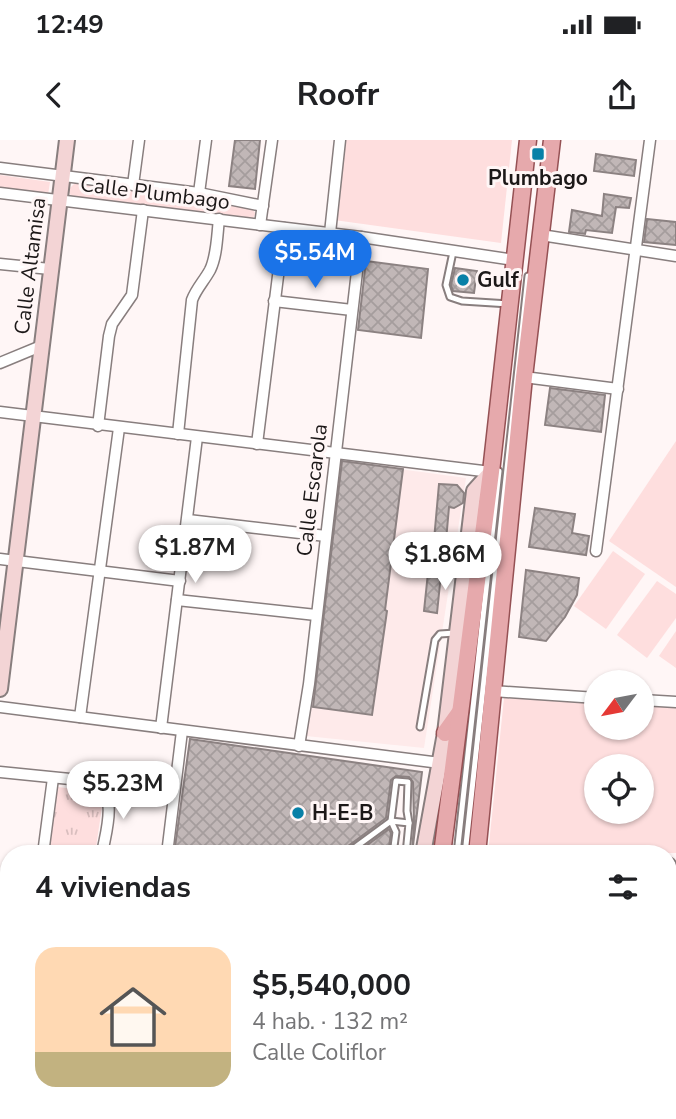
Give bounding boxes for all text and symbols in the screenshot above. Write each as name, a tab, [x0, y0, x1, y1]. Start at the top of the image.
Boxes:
text: 12:49	[35, 7, 104, 42]
text: Roofr	[297, 73, 379, 116]
icon: back	[35, 76, 73, 114]
icon: share	[603, 76, 641, 114]
marker: Plumbago	[530, 146, 546, 162]
place label: Plumbago	[488, 164, 588, 192]
street label: Calle Plumbago	[79, 170, 231, 216]
street label: Calle Altamisa	[8, 196, 52, 336]
pin: $5.54M	[258, 230, 372, 290]
text: $5.54M	[275, 237, 355, 268]
place label: Gulf	[477, 266, 519, 294]
marker: Gulf	[455, 272, 471, 288]
street label: Calle Escarola	[290, 422, 334, 558]
pin: $1.87M	[138, 526, 252, 585]
text: $1.87M	[155, 532, 235, 563]
pin: $1.86M	[388, 532, 502, 592]
text: $1.86M	[405, 539, 485, 570]
north arrow	[584, 670, 654, 740]
map controls	[584, 670, 654, 824]
button: locate	[584, 754, 654, 824]
pin: $5.23M	[66, 762, 180, 821]
text: $5.23M	[83, 768, 163, 799]
place label: H-E-B	[312, 799, 373, 827]
marker: H-E-B	[290, 805, 306, 821]
text: 4 viviendas	[35, 867, 191, 908]
icon: filters	[604, 868, 642, 906]
text: $5,540,000	[252, 965, 411, 1006]
icon: home	[91, 975, 175, 1059]
text: 4 hab. · 132 m²	[252, 1006, 408, 1037]
text: Calle Coliflor	[252, 1037, 386, 1068]

